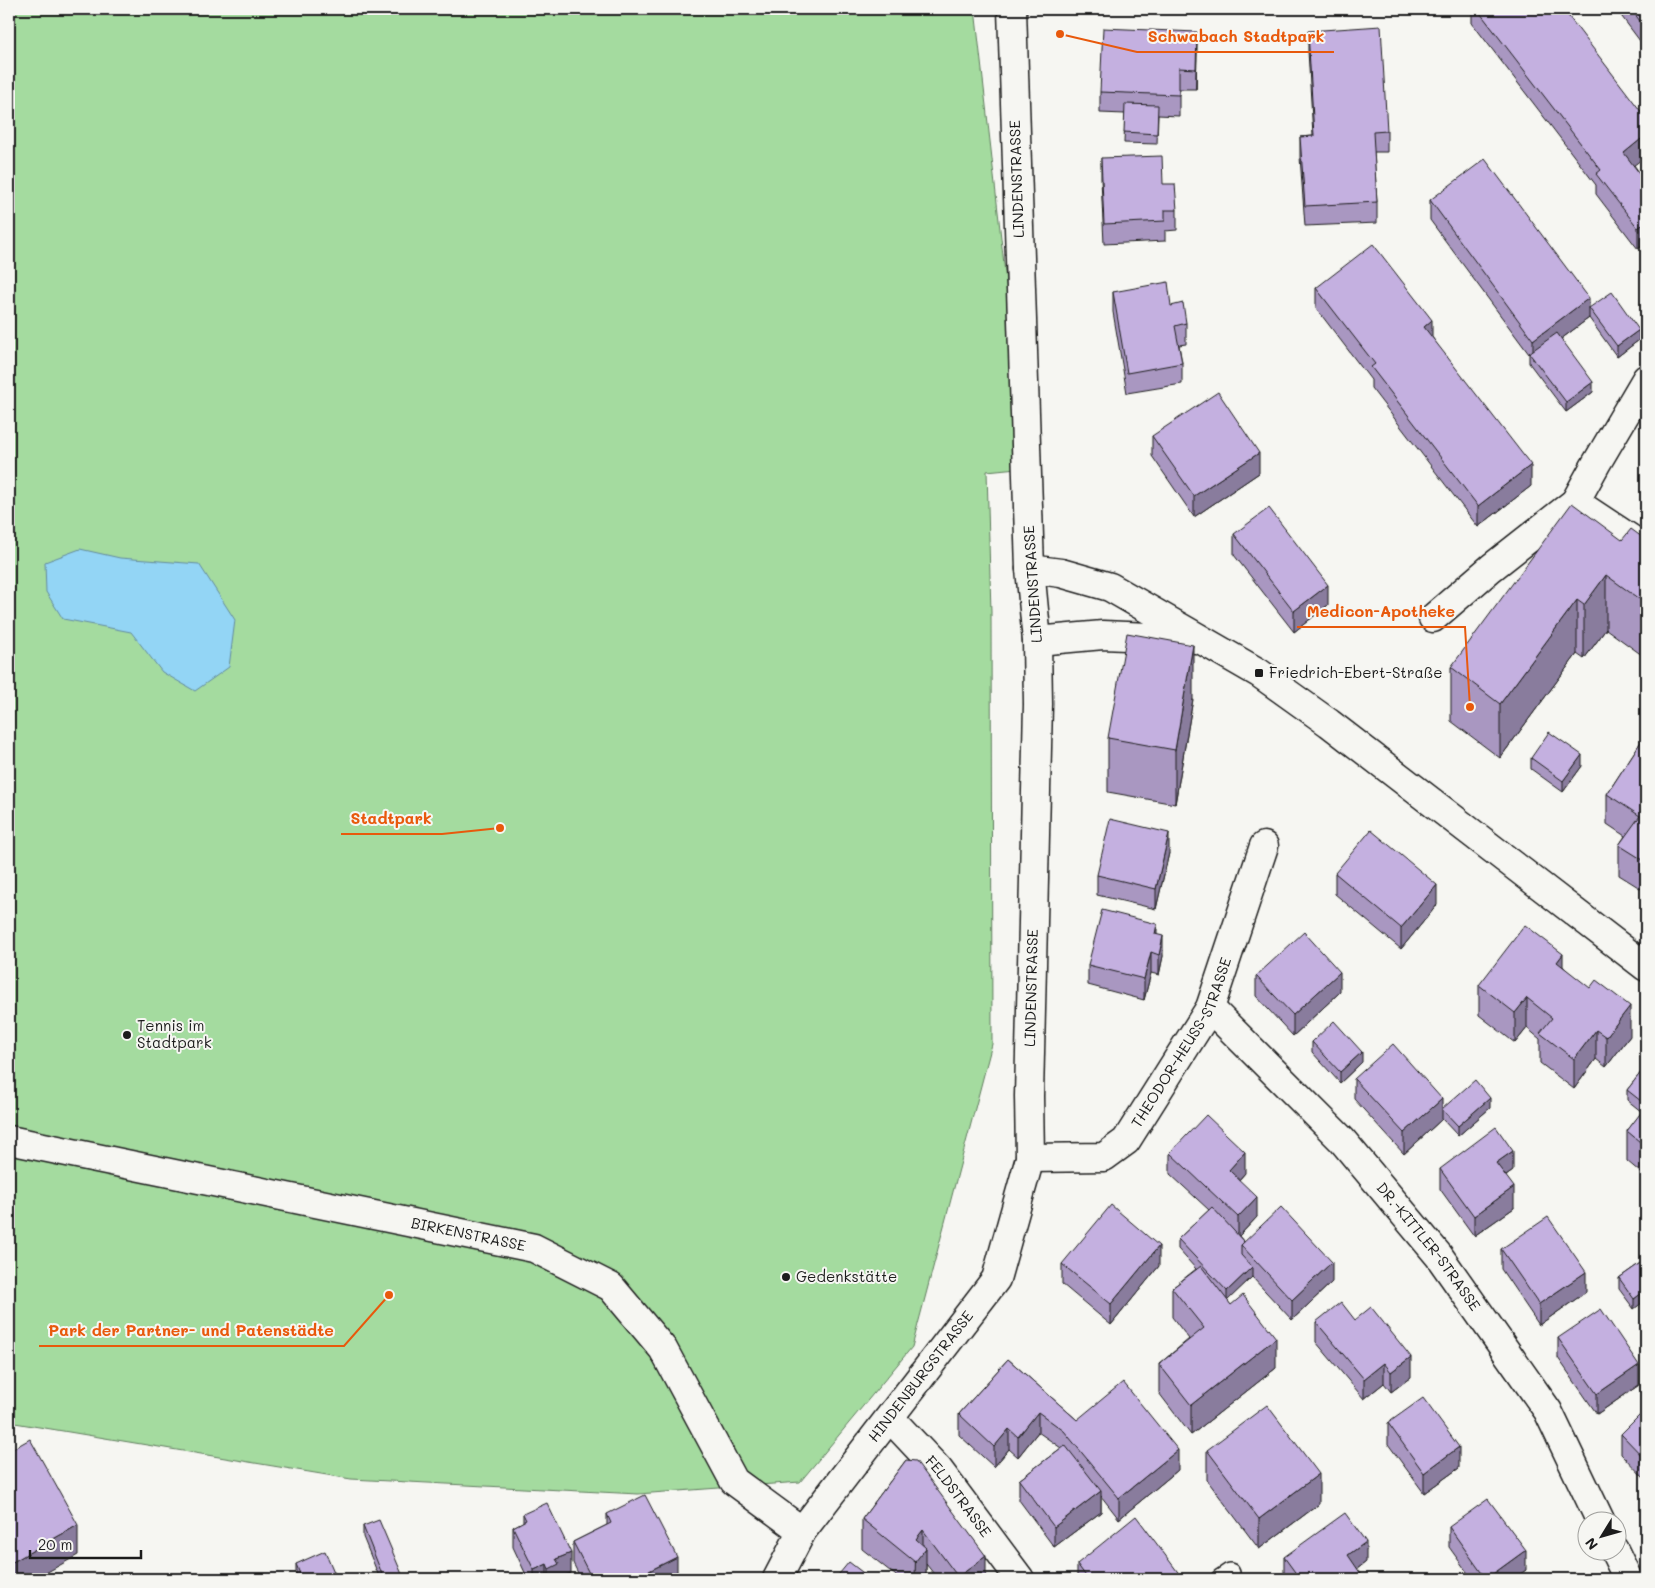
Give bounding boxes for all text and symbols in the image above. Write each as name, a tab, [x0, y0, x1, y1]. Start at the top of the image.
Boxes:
callout: Schwabach Stadtpark	[1137, 21, 1334, 52]
text: Schwabach Stadtpark	[1148, 25, 1324, 46]
street label: LINDENSTRASSE	[1004, 119, 1028, 238]
street label: LINDENSTRASSE	[1018, 524, 1046, 644]
callout: Medicon-Apotheke	[1297, 596, 1465, 627]
text: Medicon-Apotheke	[1307, 600, 1455, 621]
place label: Friedrich-Ebert-Straße	[1269, 662, 1443, 682]
marker: Friedrich-Ebert-Straße	[1253, 667, 1265, 679]
callout: Stadtpark	[341, 803, 442, 834]
text: Stadtpark	[350, 807, 432, 828]
street label: LINDENSTRASSE	[1019, 928, 1042, 1047]
street label: THEODOR-HEUSS-STRASSE	[1126, 954, 1235, 1131]
place label: Tennis im Stadtpark	[137, 1015, 212, 1052]
marker: Tennis im Stadtpark	[121, 1029, 133, 1041]
street label: DR.-KITTLER-STRASSE	[1373, 1178, 1486, 1315]
street label: BIRKENSTRASSE	[409, 1212, 528, 1255]
place label: Gedenkstätte	[796, 1266, 897, 1286]
marker: Gedenkstätte	[780, 1271, 792, 1283]
street label: HINDENBURGSTRASSE	[863, 1306, 977, 1446]
callout: Park der Partner- und Patenstädte	[39, 1315, 344, 1346]
text: Park der Partner- und Patenstädte	[48, 1319, 334, 1340]
street label: FELDSTRASSE	[921, 1451, 997, 1541]
north arrow	[1578, 1510, 1628, 1560]
scale bar	[30, 1528, 141, 1560]
text: 20 m	[38, 1534, 72, 1554]
text: N	[1580, 1534, 1602, 1554]

